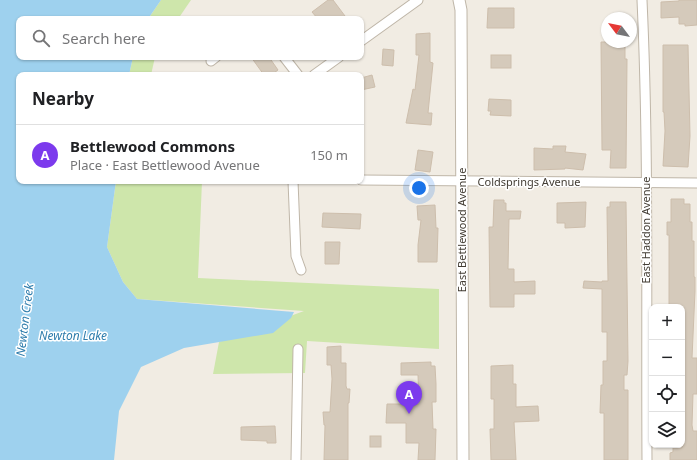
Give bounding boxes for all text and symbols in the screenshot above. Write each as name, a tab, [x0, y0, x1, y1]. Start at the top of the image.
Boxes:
north arrow	[601, 12, 637, 48]
search box	[16, 16, 364, 60]
icon: search	[30, 27, 52, 49]
text: Search here	[62, 28, 145, 48]
text: Nearby	[32, 87, 94, 110]
text: Bettlewood Commons	[70, 136, 235, 156]
text: A	[41, 146, 50, 164]
text: 150 m	[310, 146, 348, 164]
text: Place · East Bettlewood Avenue	[70, 156, 260, 174]
street label: East Bettlewood Avenue	[454, 168, 469, 292]
street label: Coldsprings Avenue	[478, 174, 580, 189]
street label: East Haddon Avenue	[638, 176, 653, 284]
your location	[409, 178, 429, 198]
water label: Newton Creek	[12, 282, 38, 357]
map controls	[649, 304, 685, 448]
button: +	[649, 304, 685, 340]
water label: Newton Lake	[39, 327, 107, 344]
button: −	[649, 340, 685, 376]
button: locate	[649, 376, 685, 412]
pin: A	[396, 381, 422, 414]
button: layers	[649, 412, 685, 448]

